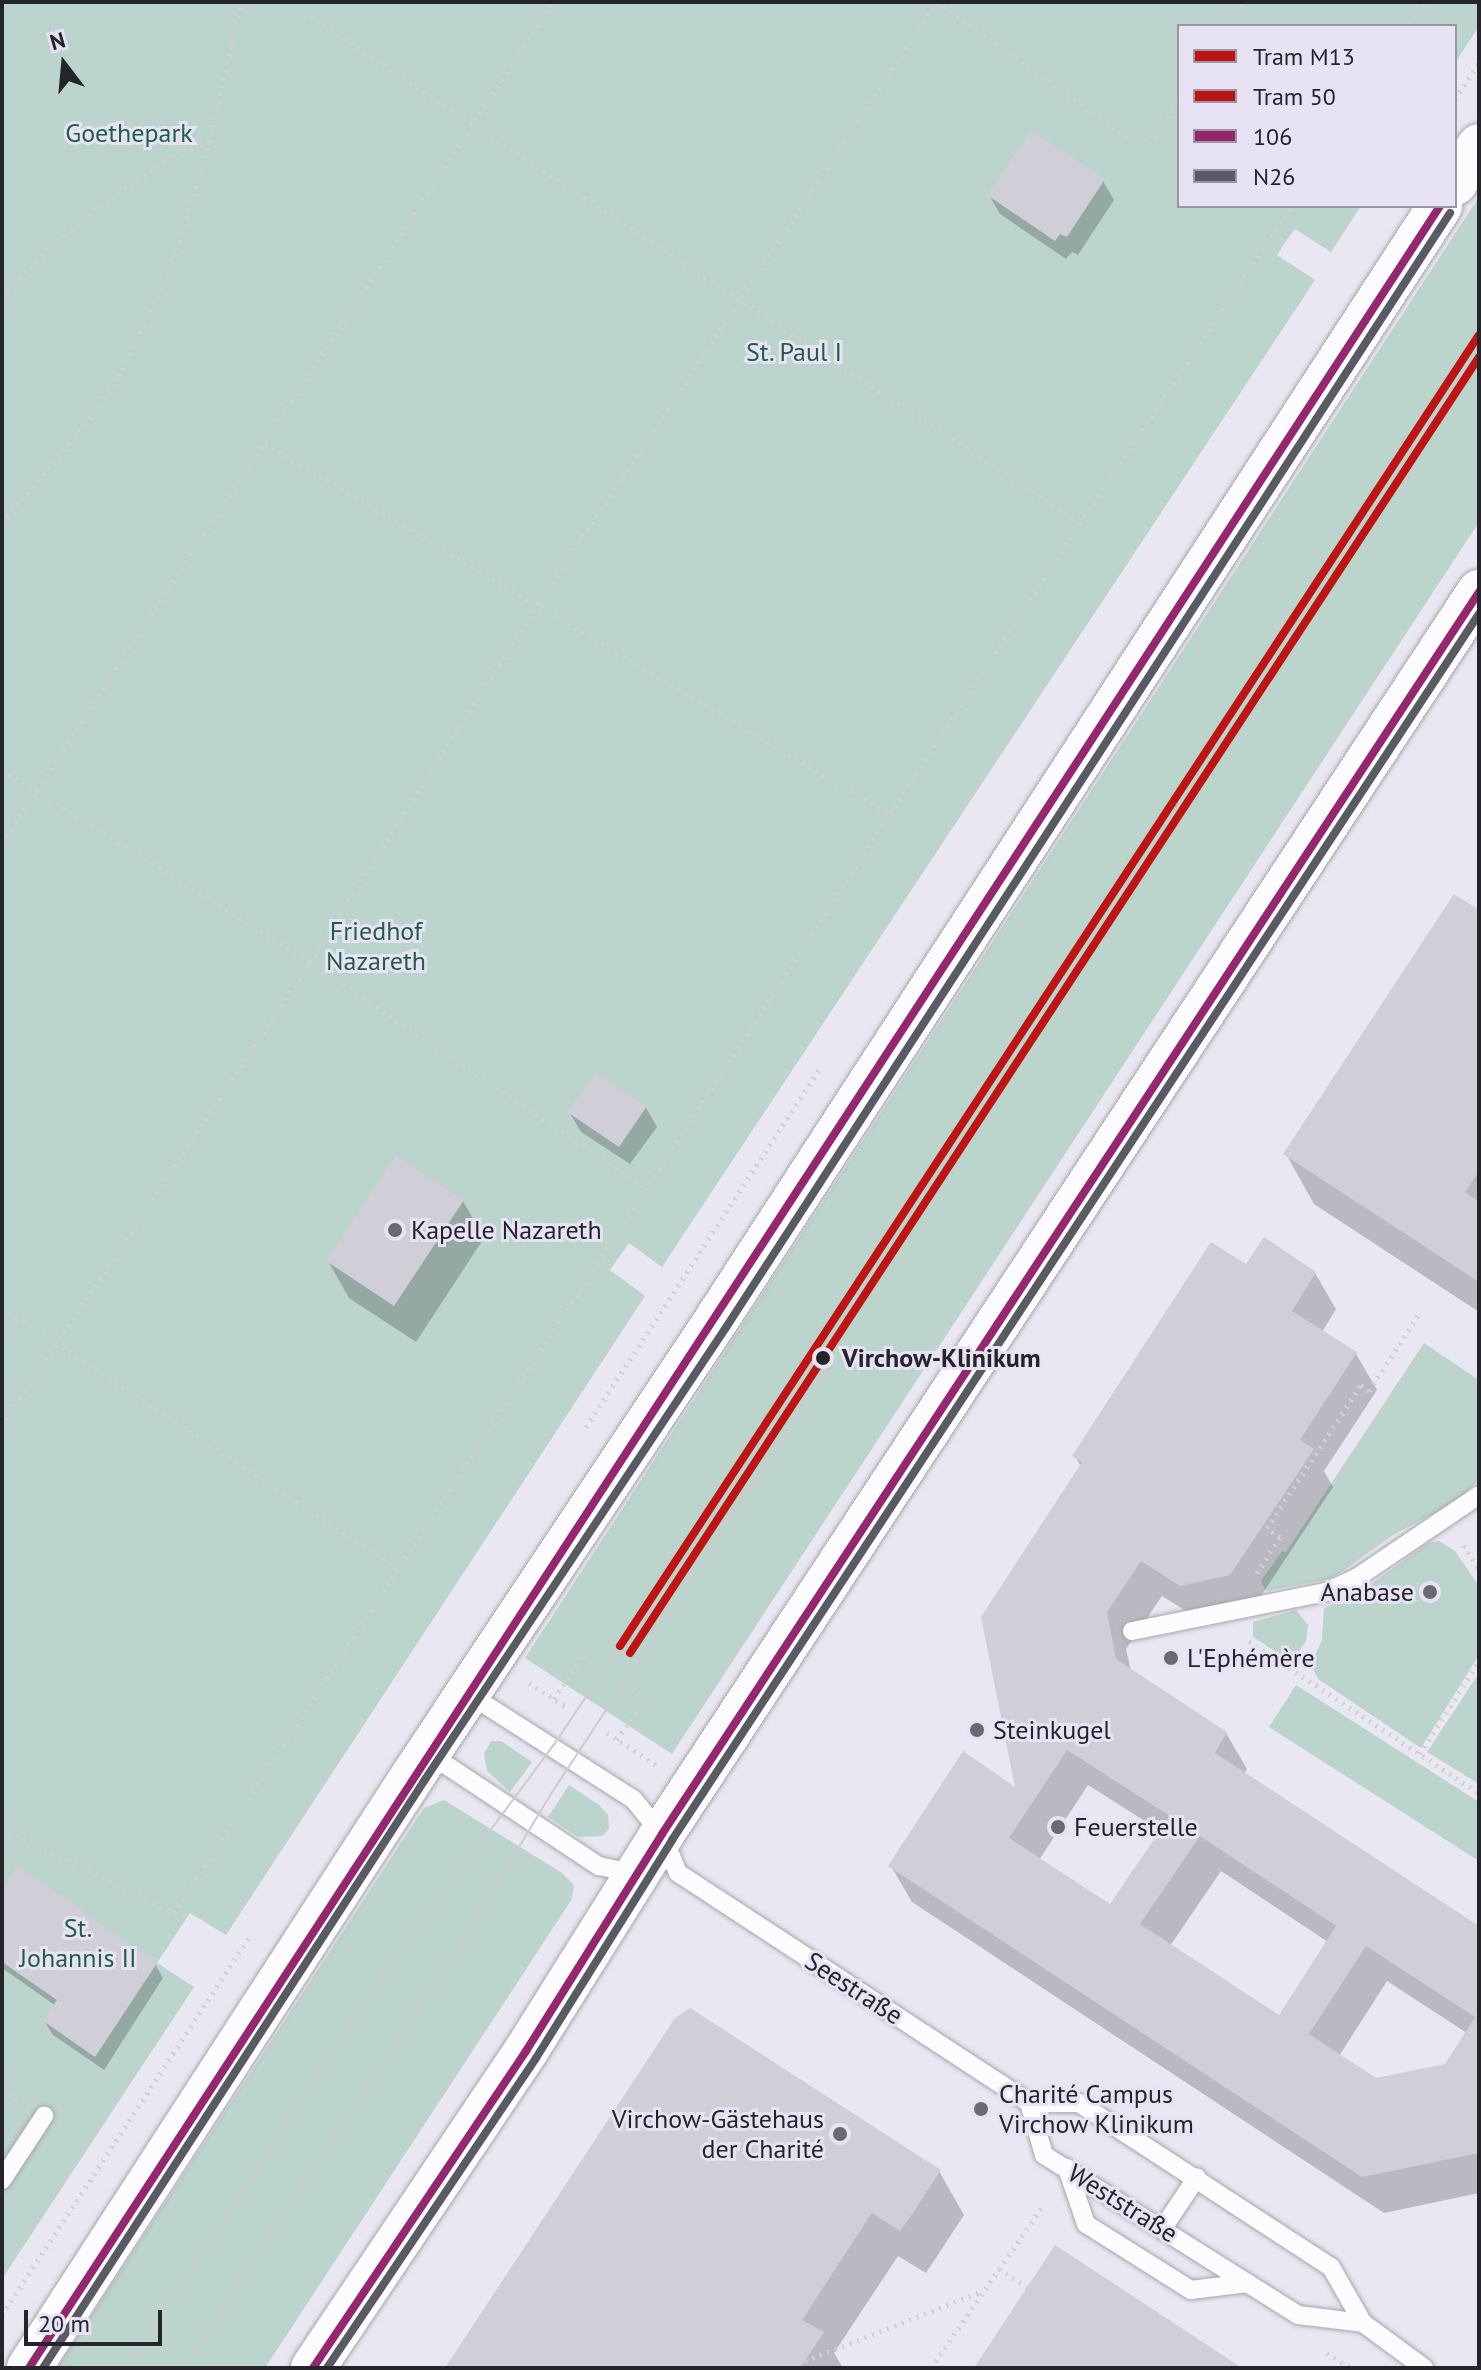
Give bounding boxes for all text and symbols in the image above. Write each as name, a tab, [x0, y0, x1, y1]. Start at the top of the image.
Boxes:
north arrow	[24, 24, 104, 104]
legend	[1177, 24, 1457, 208]
text: N	[47, 25, 68, 56]
text: Tram M13	[1253, 41, 1355, 72]
text: Tram 50	[1253, 81, 1336, 112]
park label: Goethepark	[65, 117, 193, 149]
text: 106	[1253, 121, 1292, 152]
text: N26	[1253, 161, 1295, 192]
park label: St. Paul I	[745, 336, 843, 368]
park label: Friedhof Nazareth	[326, 915, 426, 976]
place label: Kapelle Nazareth	[411, 1214, 602, 1246]
marker: Kapelle Nazareth	[386, 1221, 404, 1239]
place label: Virchow-Klinikum	[842, 1342, 1041, 1374]
marker: Virchow-Klinikum	[811, 1346, 835, 1370]
place label: Anabase	[1321, 1576, 1414, 1608]
marker: Anabase	[1421, 1583, 1439, 1601]
place label: L'Ephémère	[1187, 1642, 1315, 1674]
marker: L'Ephémère	[1162, 1649, 1180, 1667]
place label: Steinkugel	[993, 1714, 1111, 1746]
marker: Steinkugel	[968, 1721, 986, 1739]
place label: Feuerstelle	[1074, 1811, 1198, 1843]
marker: Feuerstelle	[1049, 1818, 1067, 1836]
park label: St. Johannis II	[19, 1912, 137, 1974]
street label: Seestraße	[799, 1945, 909, 2031]
place label: Charité Campus Virchow Klinikum	[999, 2078, 1194, 2140]
marker: Charité Campus Virchow Klinikum	[970, 2098, 992, 2120]
place label: Virchow-Gästehaus der Charité	[612, 2103, 824, 2164]
marker: Virchow-Gästehaus der Charité	[831, 2125, 849, 2143]
street label: Weststraße	[1062, 2157, 1184, 2249]
scale bar	[28, 2294, 166, 2344]
text: 20 m	[38, 2308, 90, 2339]

